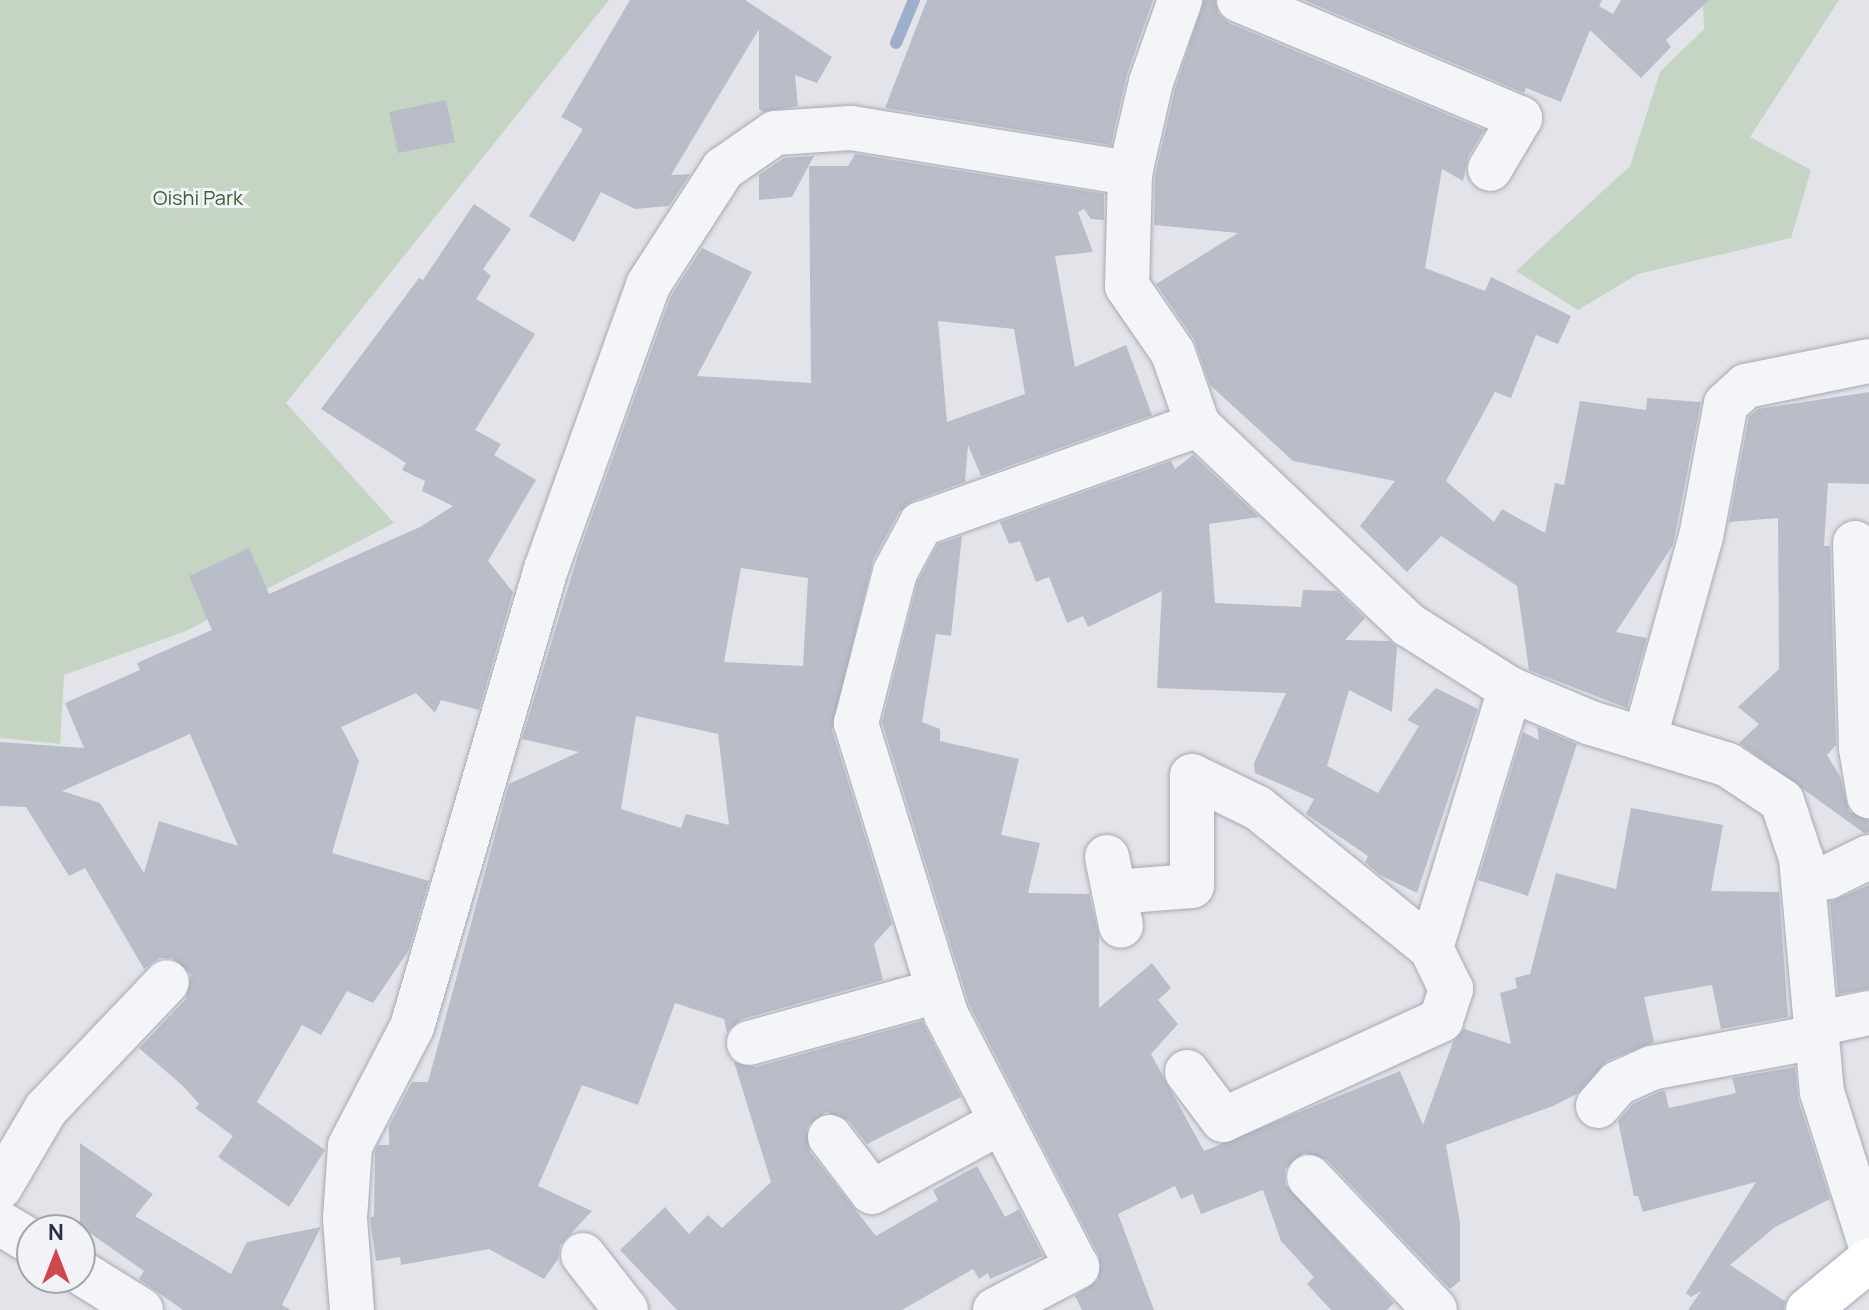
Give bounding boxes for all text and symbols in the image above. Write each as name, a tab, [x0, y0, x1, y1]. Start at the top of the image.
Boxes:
park label: Oishi Park	[153, 185, 243, 209]
north arrow	[16, 1214, 96, 1294]
text: N	[48, 1217, 64, 1247]

